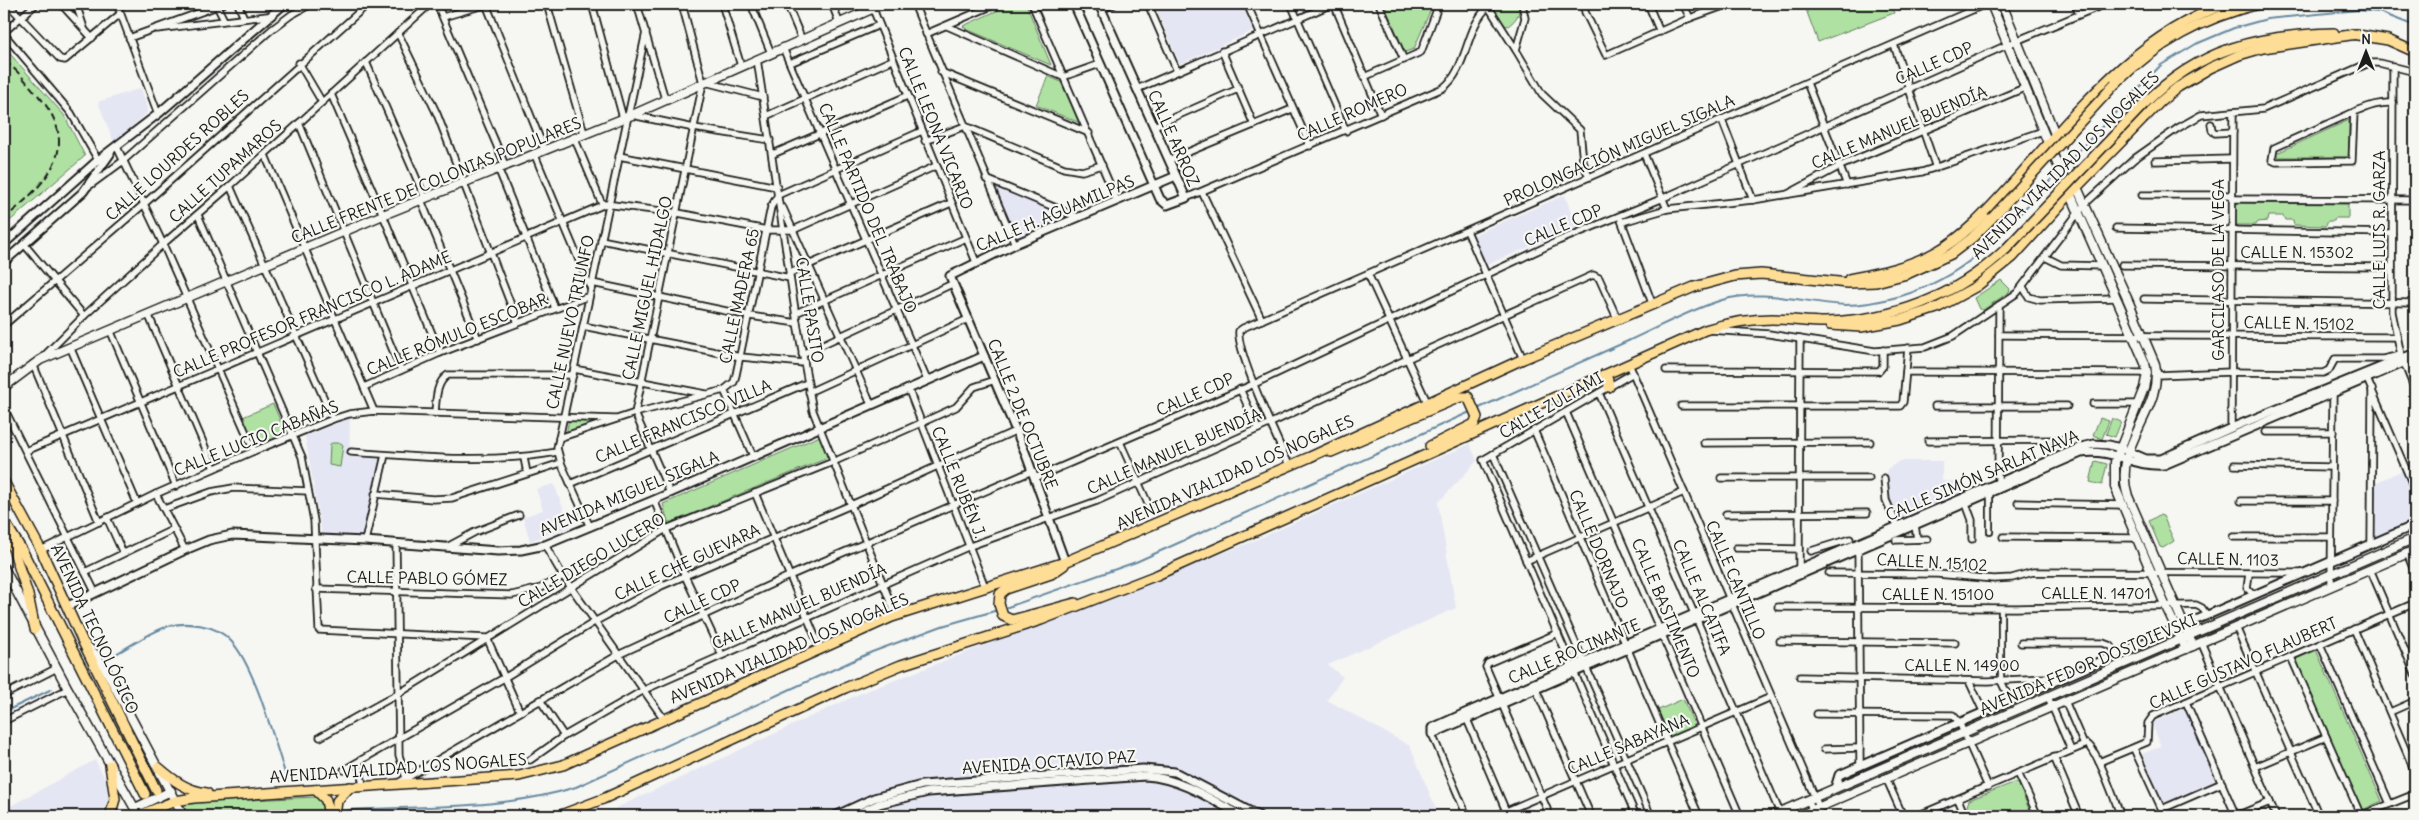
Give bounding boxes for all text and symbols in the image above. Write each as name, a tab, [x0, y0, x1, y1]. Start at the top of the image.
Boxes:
north arrow	[2342, 28, 2392, 78]
text: N	[2361, 30, 2371, 48]
street label: CALLE CDP	[1892, 37, 1976, 89]
street label: CALLE LEONA VICARIO	[894, 44, 978, 212]
street label: AVENIDA VIALIDAD LOS NOGALES	[1967, 67, 2163, 263]
street label: CALLE ROMERO	[1294, 79, 1410, 145]
street label: CALLE MANUEL BUENDÍA	[1808, 81, 1990, 173]
street label: CALLE LOURDES ROBLES	[101, 85, 253, 225]
street label: CALLE ARROZ	[1144, 87, 1204, 189]
street label: PROLONGACIÓN MIGUEL SIGALA	[1501, 90, 1737, 210]
street label: CALLE PARTIDO DEL TRABAJO	[814, 100, 922, 316]
street label: CALLE FRENTE DE COLONIAS POPULARES	[288, 112, 584, 248]
street label: CALLE TUPAMAROS	[165, 115, 286, 227]
street label: CALLE LUIS R. GARZA	[2369, 151, 2389, 309]
street label: CALLE H. AGUAMILPAS	[973, 171, 1137, 255]
street label: GARCILASO DE LA VEGA	[2208, 179, 2228, 361]
street label: CALLE MIGUEL HIDALGO	[618, 194, 676, 382]
street label: CALLE CDP	[1521, 199, 1605, 250]
street label: CALLE MADERA 65	[715, 226, 763, 366]
street label: CALLE NUEVO TRIUNFO	[542, 233, 598, 411]
street label: CALLE N. 15302	[2240, 242, 2354, 262]
street label: CALLE PROFESOR FRANCISCO L. ADAME	[170, 246, 454, 382]
street label: CALLE PASITO	[792, 256, 828, 364]
street label: CALLE RÓMULO ESCOBAR	[363, 288, 551, 380]
street label: CALLE N. 15102	[2243, 312, 2355, 334]
street label: CALLE 2 DE OCTUBRE	[984, 336, 1062, 492]
street label: CALLE ZULTAMI	[1496, 367, 1606, 443]
street label: CALLE CDP	[1153, 368, 1237, 420]
street label: CALLE FRANCISCO VILLA	[592, 375, 774, 467]
street label: CALLE LUCIO CABAÑAS	[171, 396, 341, 480]
street label: CALLE MANUEL BUENDÍA	[1084, 403, 1264, 499]
street label: AVENIDA VIALIDAD LOS NOGALES	[1113, 410, 1357, 534]
street label: CALLE RUBÉN J.	[927, 423, 991, 541]
street label: CALLE SIMÓN SARLAT NAVA	[1882, 425, 2082, 525]
street label: AVENIDA MIGUEL SIGALA	[536, 446, 722, 540]
street label: CALLE DORNAJO	[1565, 487, 1633, 611]
street label: CALLE DIEGO LUCERO	[514, 508, 668, 612]
street label: CALLE CANTILLO	[1702, 517, 1770, 643]
street label: CALLE CHE GUEVARA	[611, 519, 763, 605]
street label: CALLE BASTIMENTO	[1627, 535, 1705, 681]
street label: CALLE ALCATIFA	[1669, 536, 1735, 658]
street label: AVENIDA TECNOLÓGICO	[47, 541, 143, 717]
street label: CALLE N. 1103	[2177, 548, 2279, 570]
street label: CALLE N. 15102	[1876, 549, 1988, 575]
street label: CALLE MANUEL BUENDÍA	[709, 558, 889, 654]
street label: CALLE PABLO GÓMEZ	[346, 567, 508, 589]
street label: CALLE CDP	[660, 574, 744, 628]
street label: CALLE N. 14701	[2041, 583, 2151, 603]
street label: CALLE N. 15100	[1882, 584, 1994, 604]
street label: AVENIDA VIALIDAD LOS NOGALES	[666, 588, 912, 708]
street label: AVENIDA FEDOR DOSTOIEVSKI	[1977, 609, 2199, 719]
street label: CALLE GUSTAVO FLAUBERT	[2146, 612, 2340, 714]
street label: CALLE ROCINANTE	[1505, 614, 1643, 688]
street label: CALLE N. 14900	[1904, 655, 2020, 675]
street label: CALLE SABAYANA	[1564, 709, 1692, 779]
street label: AVENIDA OCTAVIO PAZ	[961, 746, 1137, 778]
street label: AVENIDA VIALIDAD LOS NOGALES	[269, 749, 527, 787]

